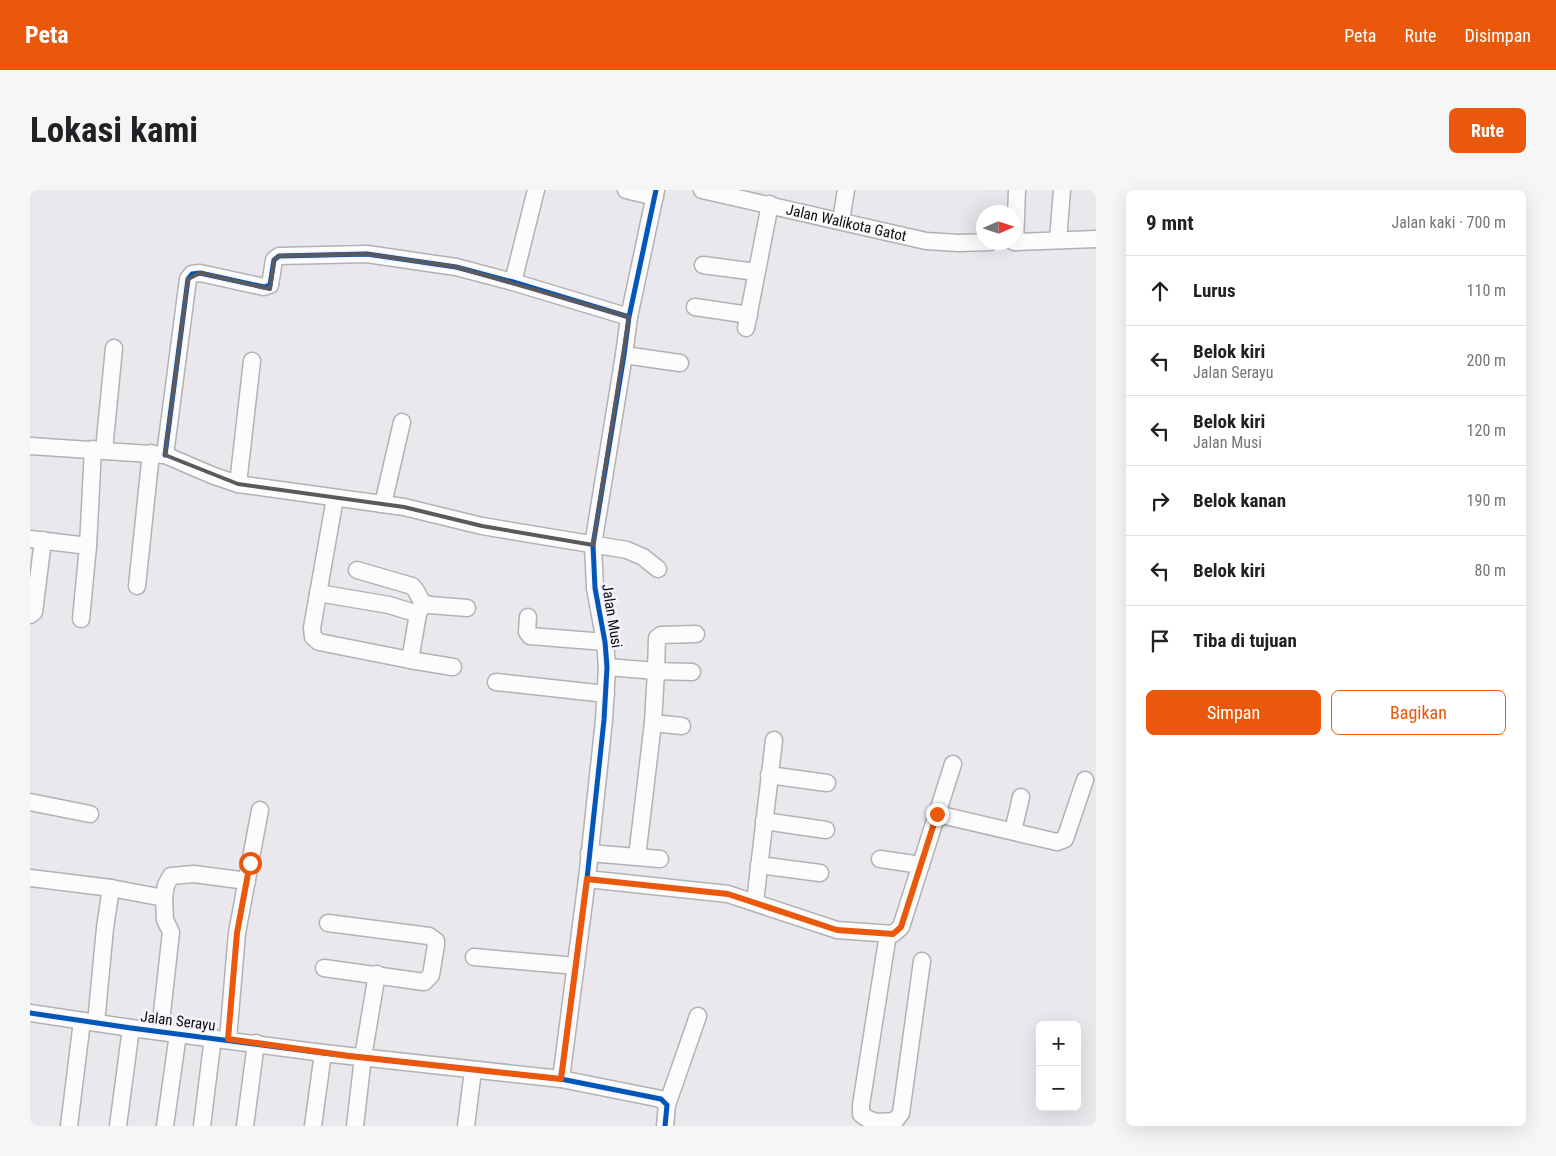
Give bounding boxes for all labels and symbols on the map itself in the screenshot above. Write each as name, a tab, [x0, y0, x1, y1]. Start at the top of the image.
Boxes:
street label: Jalan Walikota Gatot	[784, 200, 908, 245]
north arrow	[976, 205, 1021, 250]
street label: Jalan Musi	[598, 583, 626, 649]
route end	[926, 803, 949, 826]
route start	[239, 852, 262, 875]
street label: Jalan Serayu	[139, 1007, 217, 1035]

